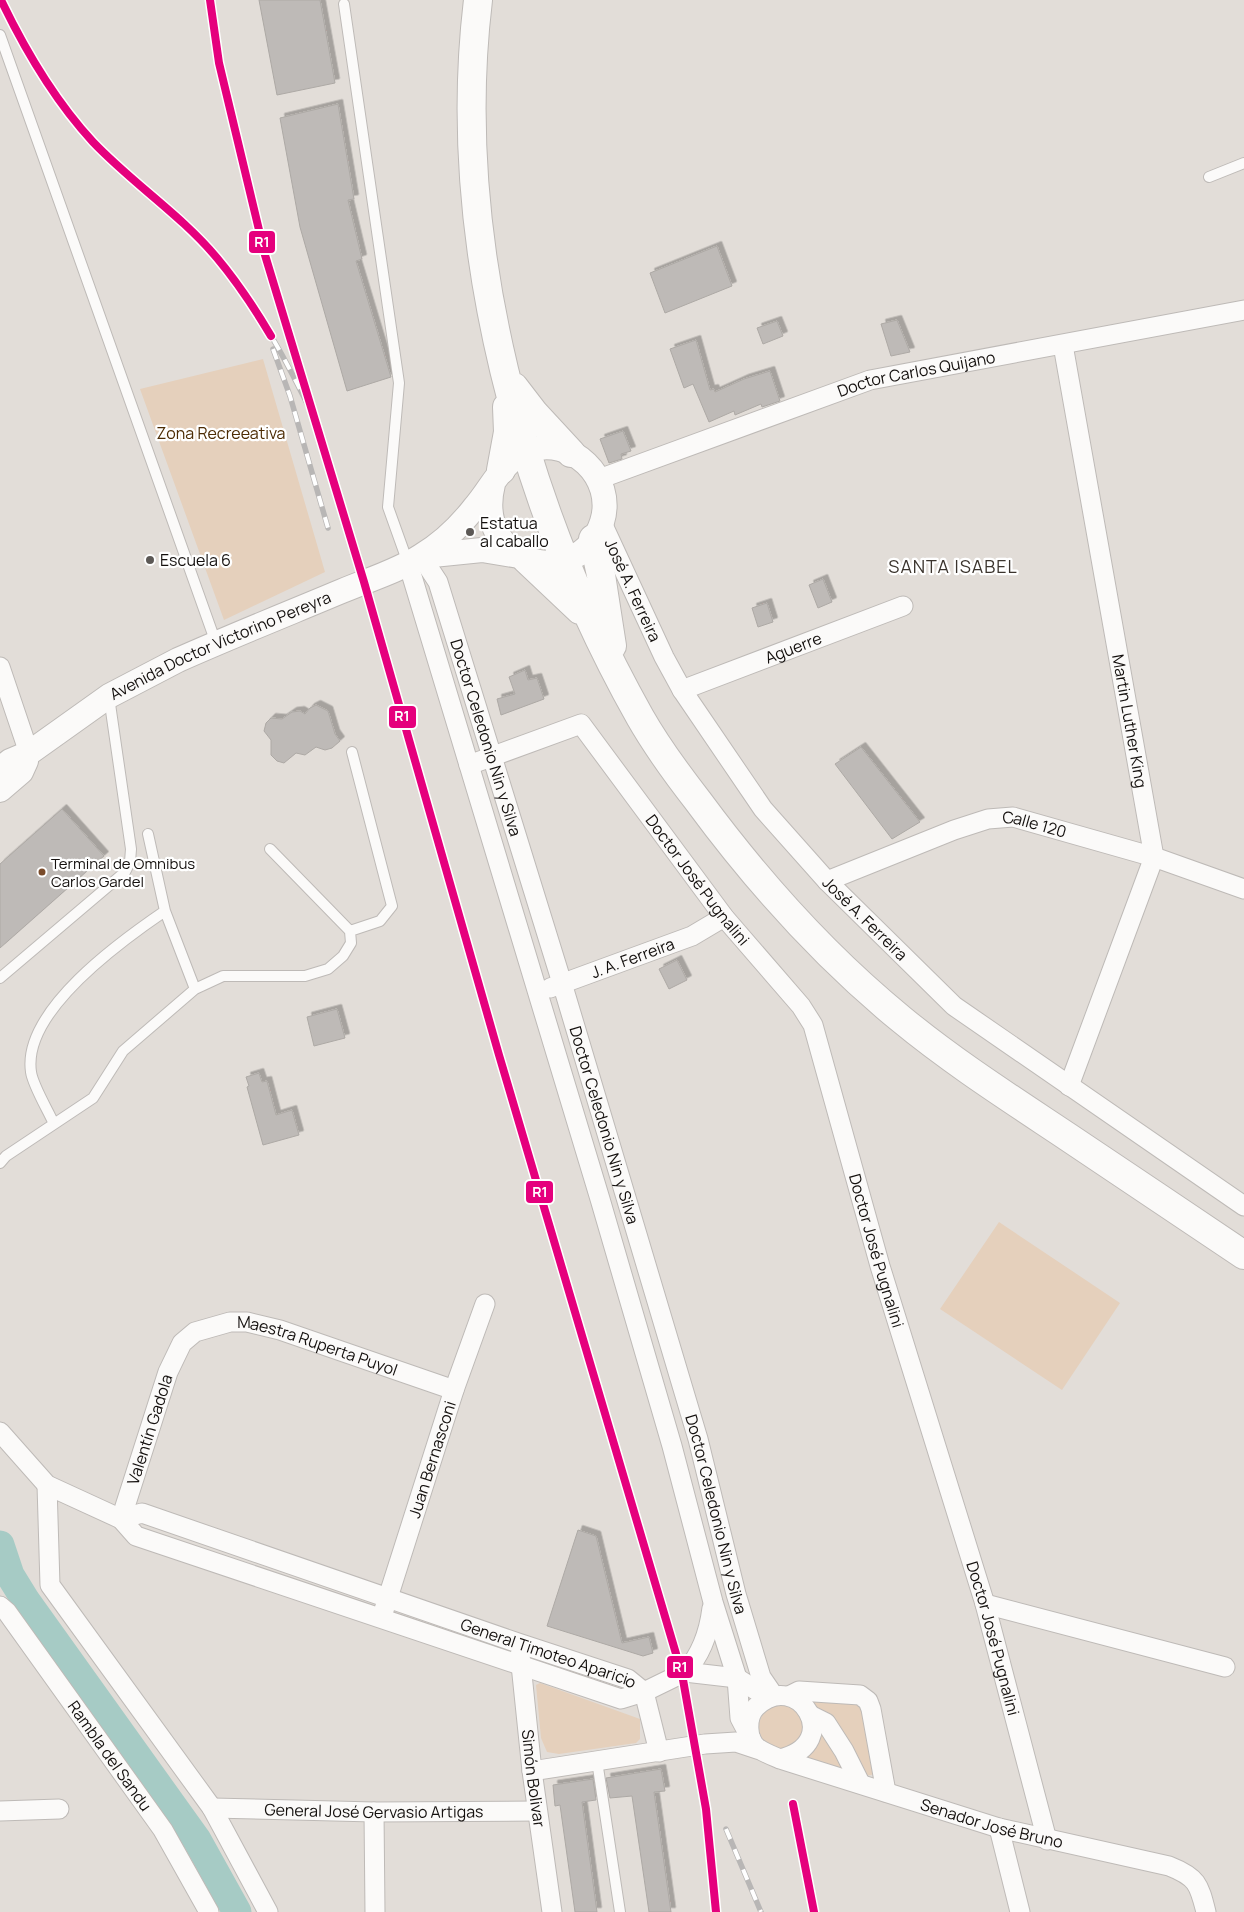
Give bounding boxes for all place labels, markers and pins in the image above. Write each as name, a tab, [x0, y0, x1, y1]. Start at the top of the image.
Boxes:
place label: Estatua al caballo	[480, 512, 549, 552]
marker: Estatua al caballo	[464, 526, 476, 538]
place label: Escuela 6	[160, 549, 231, 571]
marker: Escuela 6	[144, 554, 156, 566]
place label: Terminal de Omnibus Carlos Gardel	[51, 853, 195, 892]
marker: Terminal de Omnibus Carlos Gardel	[37, 867, 47, 877]

